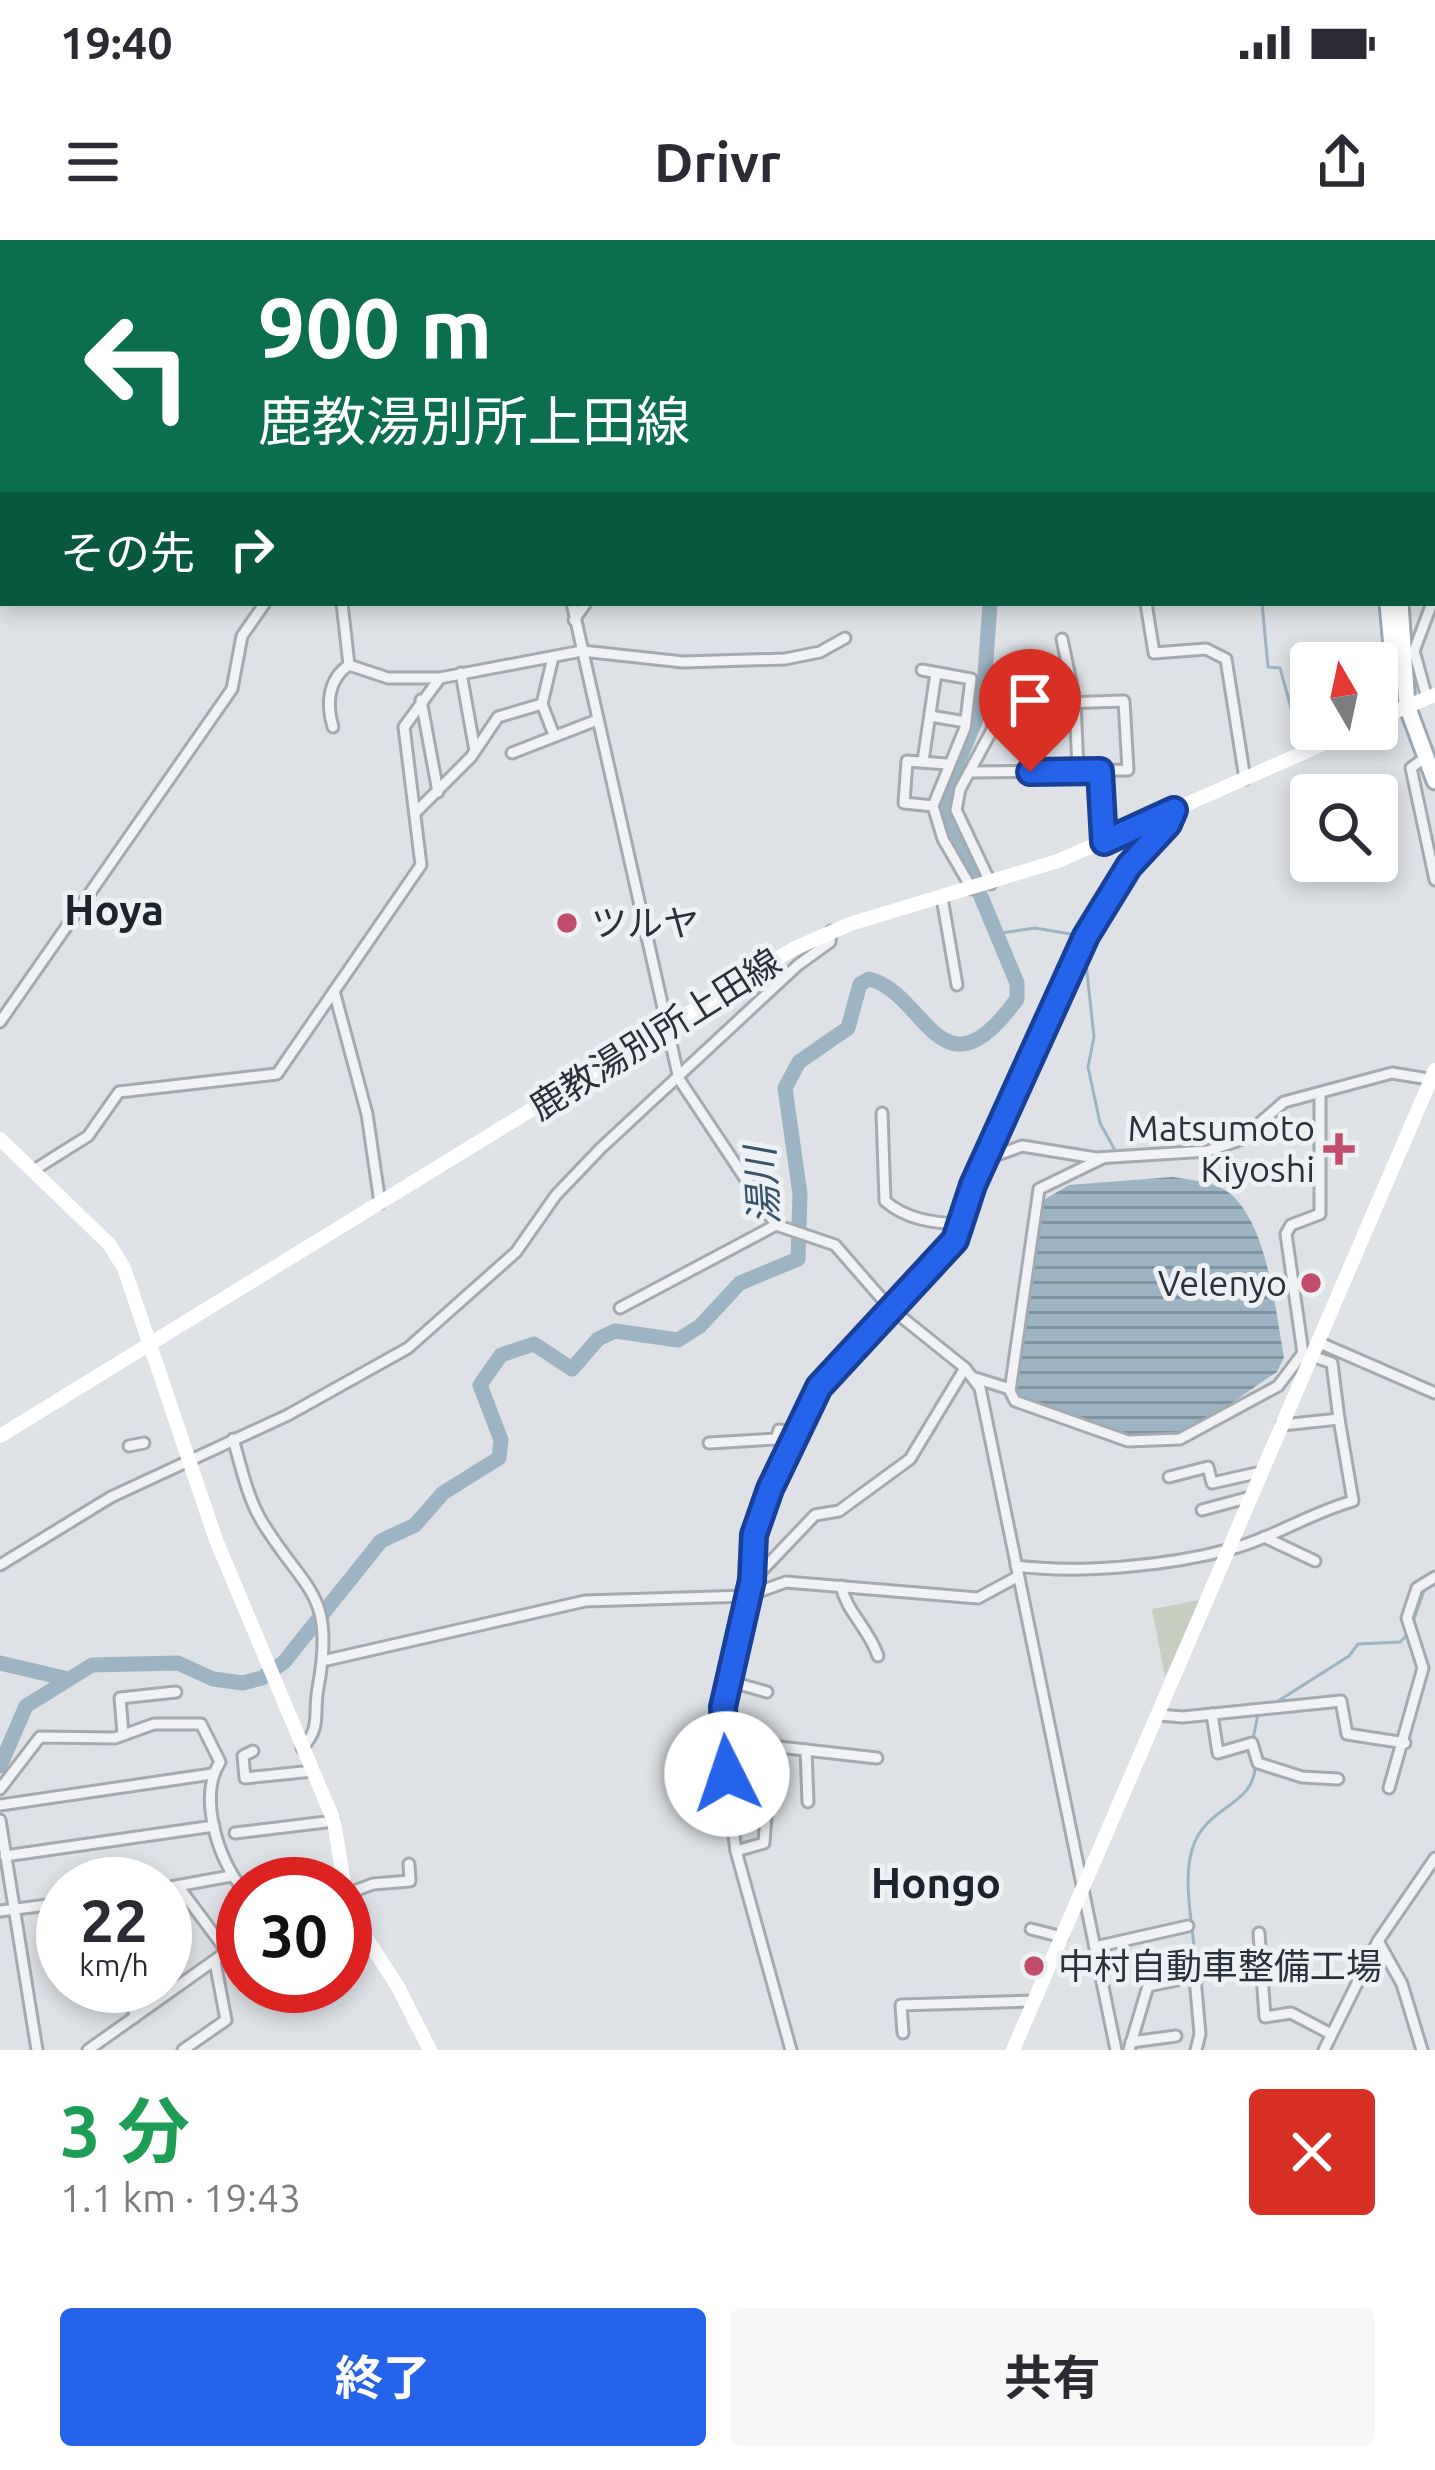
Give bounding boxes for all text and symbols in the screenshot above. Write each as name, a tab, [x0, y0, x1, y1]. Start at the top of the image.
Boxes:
text: 19:40	[60, 17, 173, 68]
icon: menu	[60, 129, 126, 195]
icon: share	[1309, 129, 1375, 195]
text: Drivr	[654, 132, 781, 192]
text: 900 m	[258, 280, 492, 374]
icon: left	[60, 288, 216, 444]
text: 鹿教湯別所上田線	[258, 391, 690, 451]
icon: right	[219, 516, 285, 582]
text: その先	[60, 527, 195, 578]
north arrow	[1290, 642, 1398, 750]
map controls	[1290, 642, 1398, 882]
pin	[979, 649, 1081, 772]
icon: arrive	[997, 667, 1063, 733]
button: search	[1290, 774, 1398, 882]
district label: Hoya	[64, 886, 164, 933]
place label: ツルヤ	[591, 902, 699, 943]
marker: ツルヤ	[554, 910, 580, 936]
street label: 鹿教湯別所上田線	[522, 940, 788, 1127]
place label: Matsumoto Kiyoshi	[1128, 1107, 1315, 1189]
marker: Matsumoto Kiyoshi	[1326, 1136, 1352, 1162]
water label: 湯川	[737, 1142, 786, 1226]
place label: Velenyo	[1158, 1262, 1287, 1303]
marker: Velenyo	[1298, 1270, 1324, 1296]
position arrow	[664, 1711, 790, 1837]
speed limit sign: 30	[216, 1857, 372, 2013]
district label: Hongo	[871, 1859, 1001, 1906]
text: 22	[80, 1886, 148, 1953]
place label: 中村自動車整備工場	[1058, 1945, 1382, 1986]
text: km/h	[79, 1948, 149, 1982]
marker: 中村自動車整備工場	[1021, 1953, 1047, 1979]
button: close	[1249, 2089, 1375, 2215]
text: 3 分	[60, 2090, 190, 2171]
text: 1.1 km · 19:43	[60, 2176, 301, 2219]
button: 終了	[60, 2308, 706, 2446]
button: 共有	[730, 2308, 1375, 2446]

